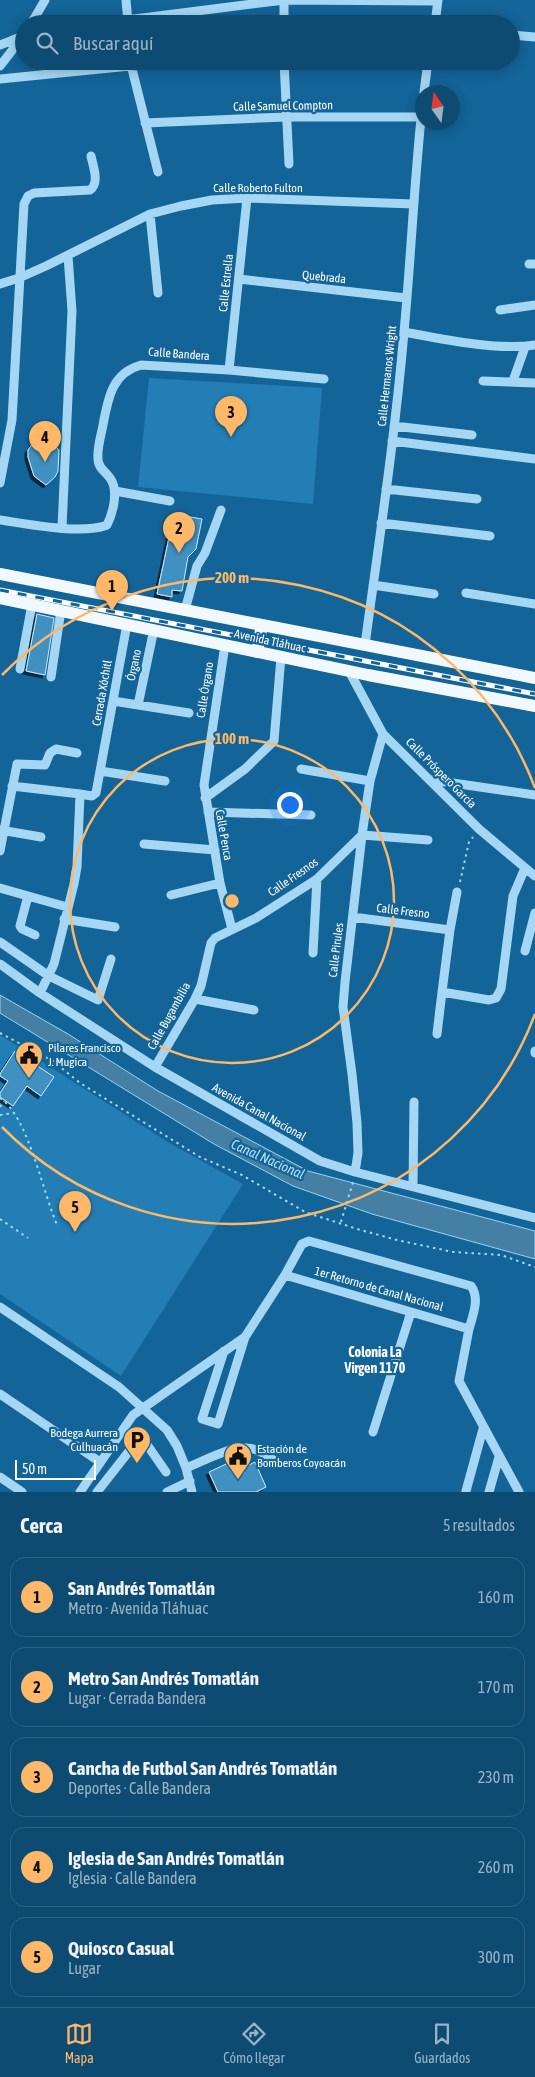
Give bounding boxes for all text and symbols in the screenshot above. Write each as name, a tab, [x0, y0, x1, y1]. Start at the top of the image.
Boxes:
search box	[15, 15, 520, 70]
icon: search	[33, 29, 61, 57]
text: Buscar aquí	[73, 32, 153, 54]
north arrow	[415, 85, 460, 130]
street label: Calle Samuel Compton	[233, 98, 333, 114]
street label: Calle Roberto Fulton	[213, 181, 303, 195]
street label: Calle Estrella	[216, 253, 236, 313]
street label: Quebrada	[301, 268, 347, 286]
street label: Calle Hermanos Wright	[375, 324, 399, 427]
street label: Calle Bandera	[148, 345, 210, 363]
pin: 3	[215, 396, 247, 437]
pin: 4	[29, 421, 61, 462]
pin: 2	[163, 512, 195, 553]
text: 200 m	[215, 569, 249, 586]
pin: 1	[96, 570, 128, 611]
street label: Avenida Tláhuac	[233, 627, 308, 656]
street label: Órgano	[124, 647, 144, 682]
street label: Cerrada Xóchitl	[89, 658, 115, 727]
street label: Calle Órgano	[194, 661, 216, 719]
text: 100 m	[215, 730, 249, 747]
street label: Calle Próspero García	[403, 735, 479, 811]
your location	[277, 792, 303, 818]
street label: Calle Penca	[213, 808, 235, 862]
street label: Calle Fresnos	[265, 855, 321, 899]
centre of rings	[223, 892, 241, 910]
street label: Calle Fresno	[376, 901, 431, 921]
street label: Calle Pirules	[326, 922, 346, 978]
street label: Calle Bugambilia	[145, 980, 193, 1052]
public building icon: Pilares Francisco J. Mugica	[14, 1040, 44, 1079]
place label: Pilares Francisco J. Mugica	[48, 1041, 121, 1069]
street label: Avenida Canal Nacional	[210, 1080, 309, 1144]
water label: Canal Nacional	[229, 1136, 307, 1182]
pin: 5	[59, 1191, 91, 1232]
street label: 1er Retorno de Canal Nacional	[313, 1264, 446, 1314]
district label: Colonia La Virgen 1170	[344, 1344, 406, 1376]
parking icon: Bodega Aurrera Culhuacán	[122, 1425, 152, 1464]
place label: Bodega Aurrera Culhuacán	[50, 1426, 118, 1454]
public building icon: Estación de Bomberos Coyoacán	[223, 1441, 253, 1480]
place label: Estación de Bomberos Coyoacán	[257, 1442, 346, 1470]
scale bar	[15, 1457, 96, 1480]
text: 50 m	[22, 1461, 47, 1477]
text: Cerca	[20, 1513, 63, 1537]
text: 5 resultados	[443, 1516, 515, 1534]
text: San Andrés Tomatlán	[68, 1577, 215, 1599]
text: 1	[33, 1588, 41, 1606]
text: 160 m	[478, 1588, 514, 1606]
text: Metro · Avenida Tláhuac	[68, 1599, 208, 1617]
text: Metro San Andrés Tomatlán	[68, 1667, 259, 1689]
text: 2	[33, 1678, 41, 1696]
text: 170 m	[478, 1678, 514, 1696]
text: Lugar · Cerrada Bandera	[68, 1689, 206, 1707]
text: Cancha de Futbol San Andrés Tomatlán	[68, 1757, 337, 1779]
text: 3	[33, 1768, 41, 1786]
text: 230 m	[478, 1768, 514, 1786]
text: Deportes · Calle Bandera	[68, 1779, 211, 1797]
text: Iglesia de San Andrés Tomatlán	[68, 1847, 284, 1869]
text: 4	[33, 1858, 41, 1876]
text: 260 m	[478, 1858, 514, 1876]
text: Iglesia · Calle Bandera	[68, 1869, 197, 1887]
text: Quiosco Casual	[68, 1937, 174, 1959]
text: 5	[33, 1948, 41, 1966]
text: 300 m	[478, 1948, 514, 1966]
text: Lugar	[68, 1959, 101, 1977]
tab: Mapa	[65, 2020, 94, 2066]
tab: Cómo llegar	[223, 2020, 285, 2066]
tab: Guardados	[414, 2020, 470, 2066]

